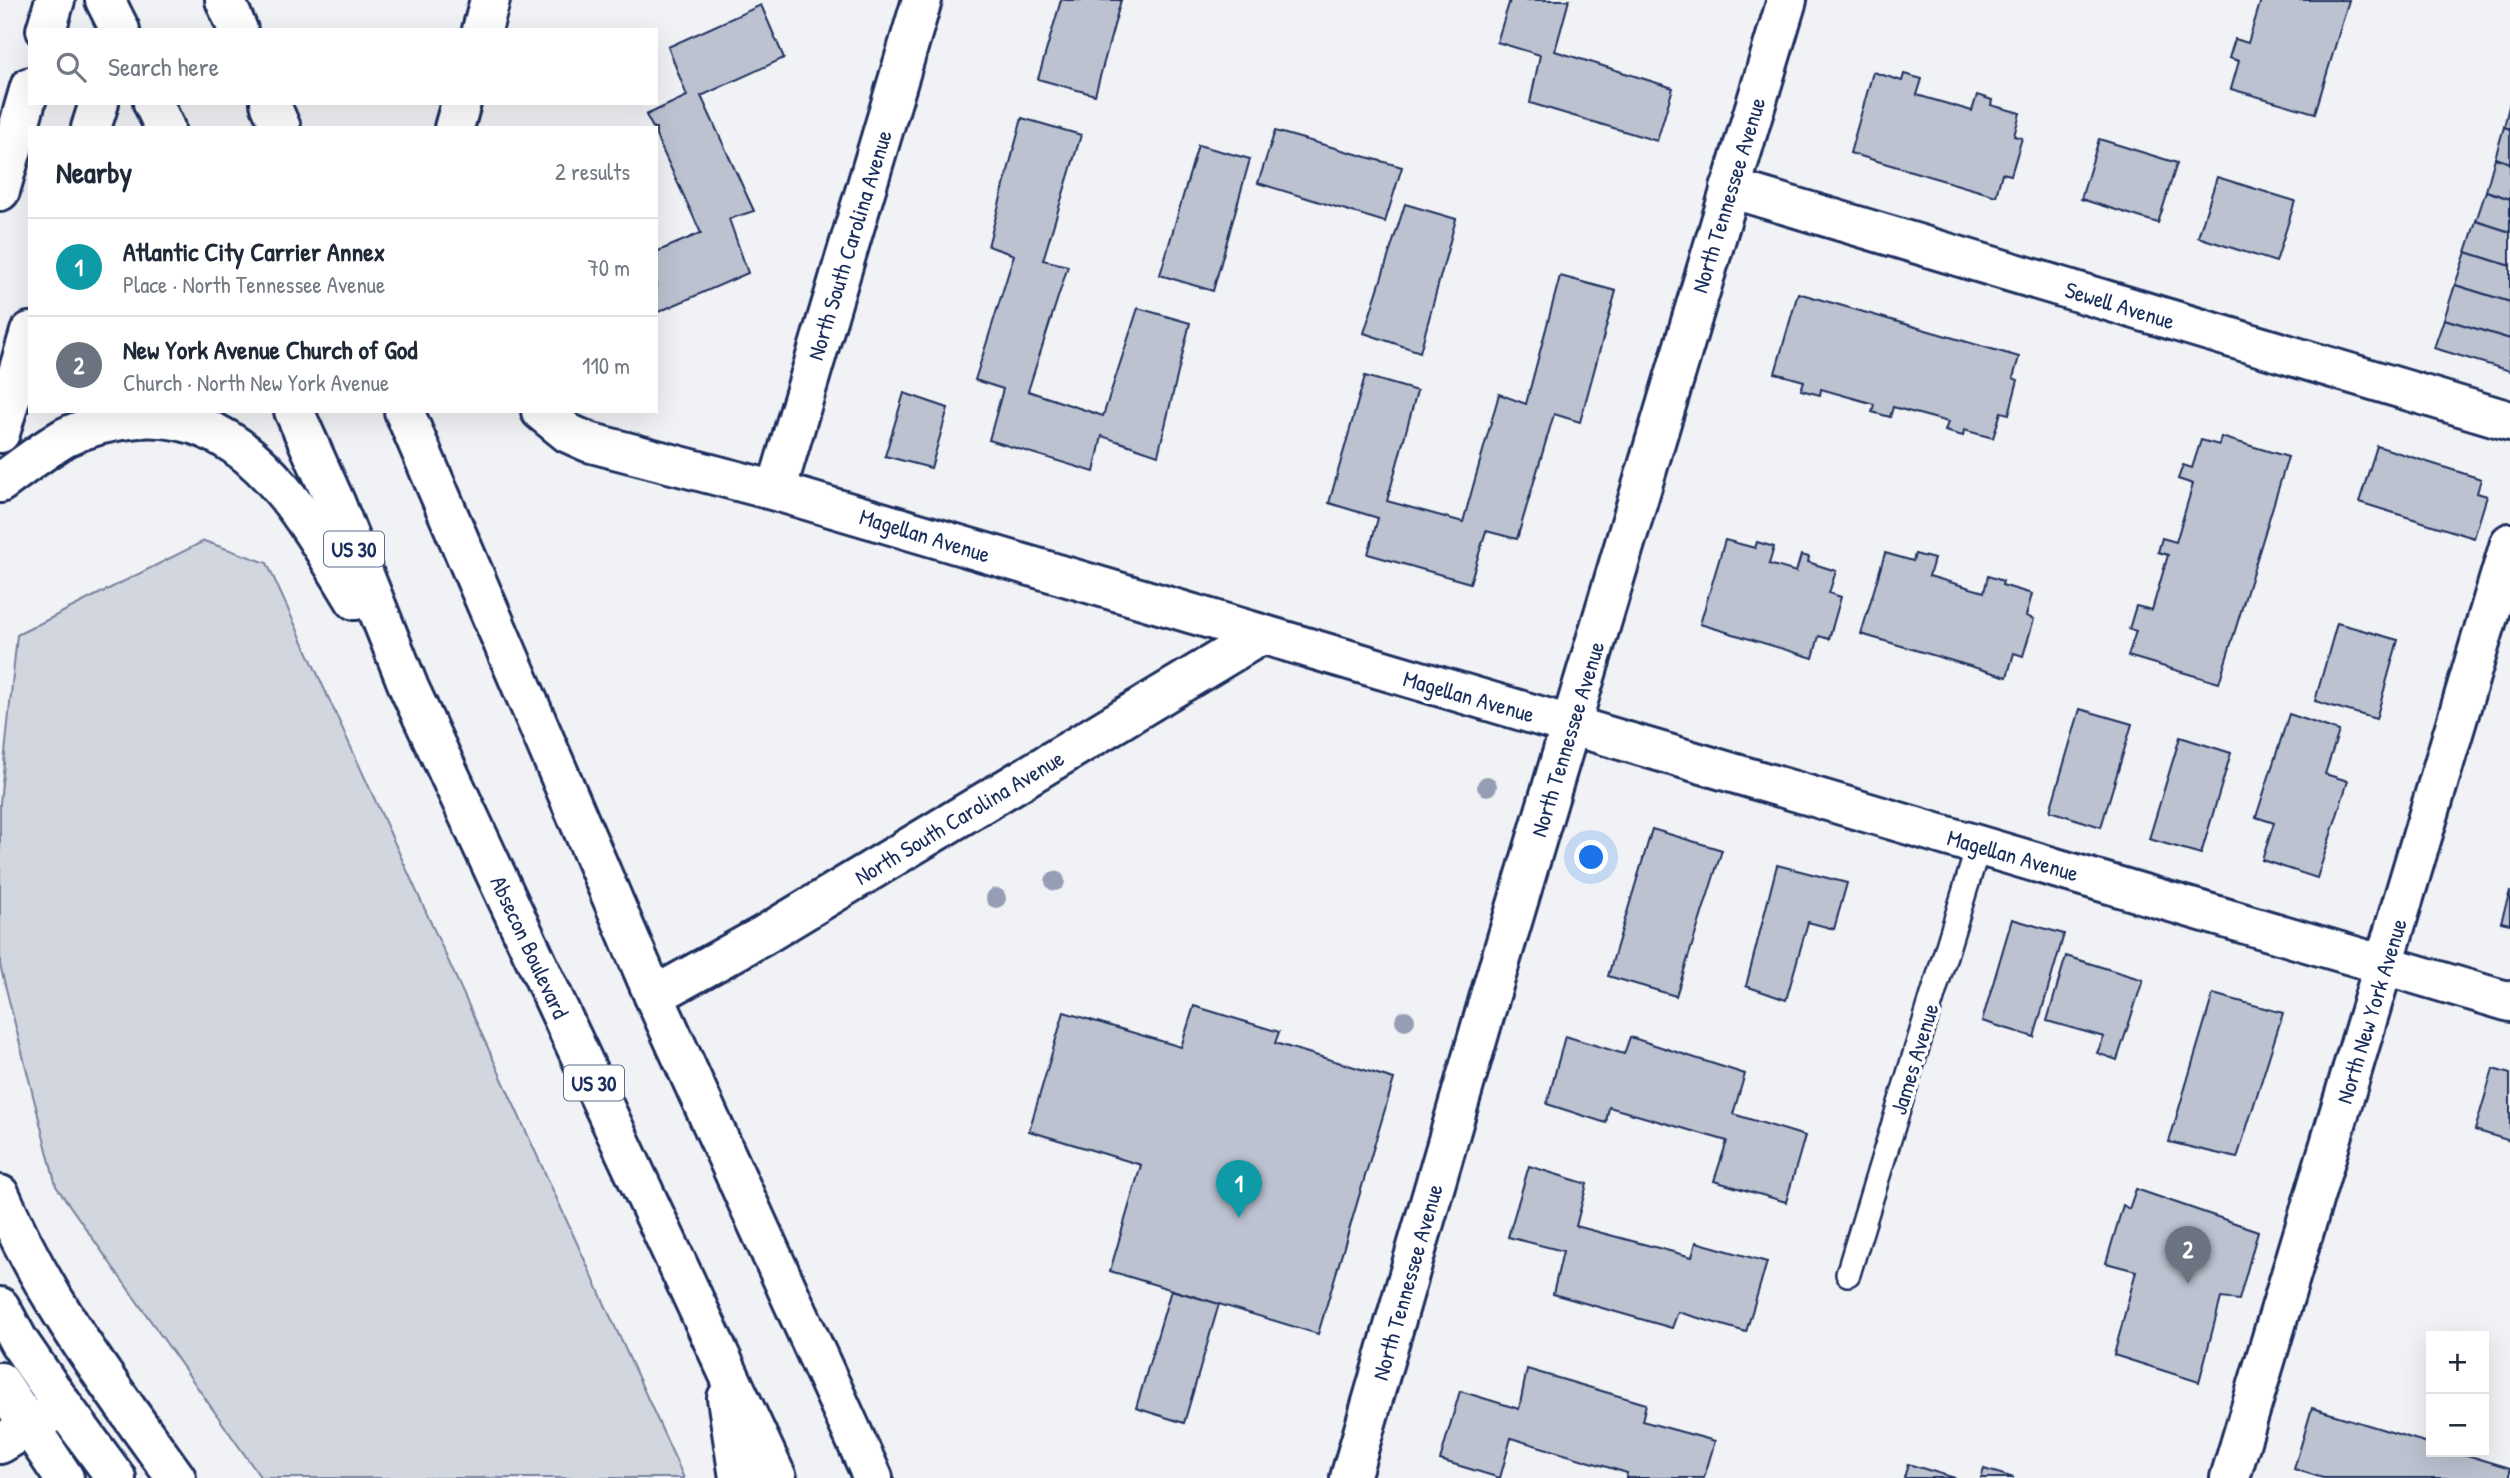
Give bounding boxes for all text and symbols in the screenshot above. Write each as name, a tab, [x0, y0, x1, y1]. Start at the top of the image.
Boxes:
search box	[28, 28, 658, 105]
icon: search	[52, 48, 90, 86]
text: Search here	[108, 49, 219, 84]
street label: North Tennessee Avenue	[1684, 94, 1772, 296]
street label: North South Carolina Avenue	[799, 126, 899, 364]
text: Nearby	[56, 152, 132, 192]
text: 2 results	[555, 156, 630, 187]
text: Atlantic City Carrier Annex	[123, 234, 385, 269]
text: 1	[75, 252, 83, 283]
text: 70 m	[587, 252, 630, 283]
text: Place · North Tennessee Avenue	[123, 269, 385, 300]
street label: Sewell Avenue	[2061, 274, 2179, 336]
text: New York Avenue Church of God	[123, 332, 417, 367]
text: 2	[74, 350, 84, 381]
text: 110 m	[582, 350, 630, 381]
text: Church · North New York Avenue	[123, 367, 389, 398]
street label: Magellan Avenue	[856, 500, 994, 570]
road number: US 30	[324, 532, 384, 566]
street label: North Tennessee Avenue	[1523, 638, 1611, 840]
street label: Magellan Avenue	[1400, 662, 1538, 730]
street label: North South Carolina Avenue	[849, 742, 1069, 892]
street label: Magellan Avenue	[1944, 821, 2082, 889]
your location	[1574, 840, 1608, 874]
street label: Absecon Boulevard	[483, 871, 577, 1023]
street label: North New York Avenue	[2328, 915, 2414, 1107]
street label: James Avenue	[1882, 1000, 1946, 1118]
road number: US 30	[564, 1066, 624, 1100]
pin: 1	[1216, 1160, 1262, 1218]
street label: North Tennessee Avenue	[1364, 1180, 1450, 1384]
pin: 2	[2165, 1226, 2211, 1284]
map controls	[2426, 1331, 2489, 1457]
button: +	[2426, 1331, 2489, 1394]
button: −	[2426, 1394, 2489, 1457]

